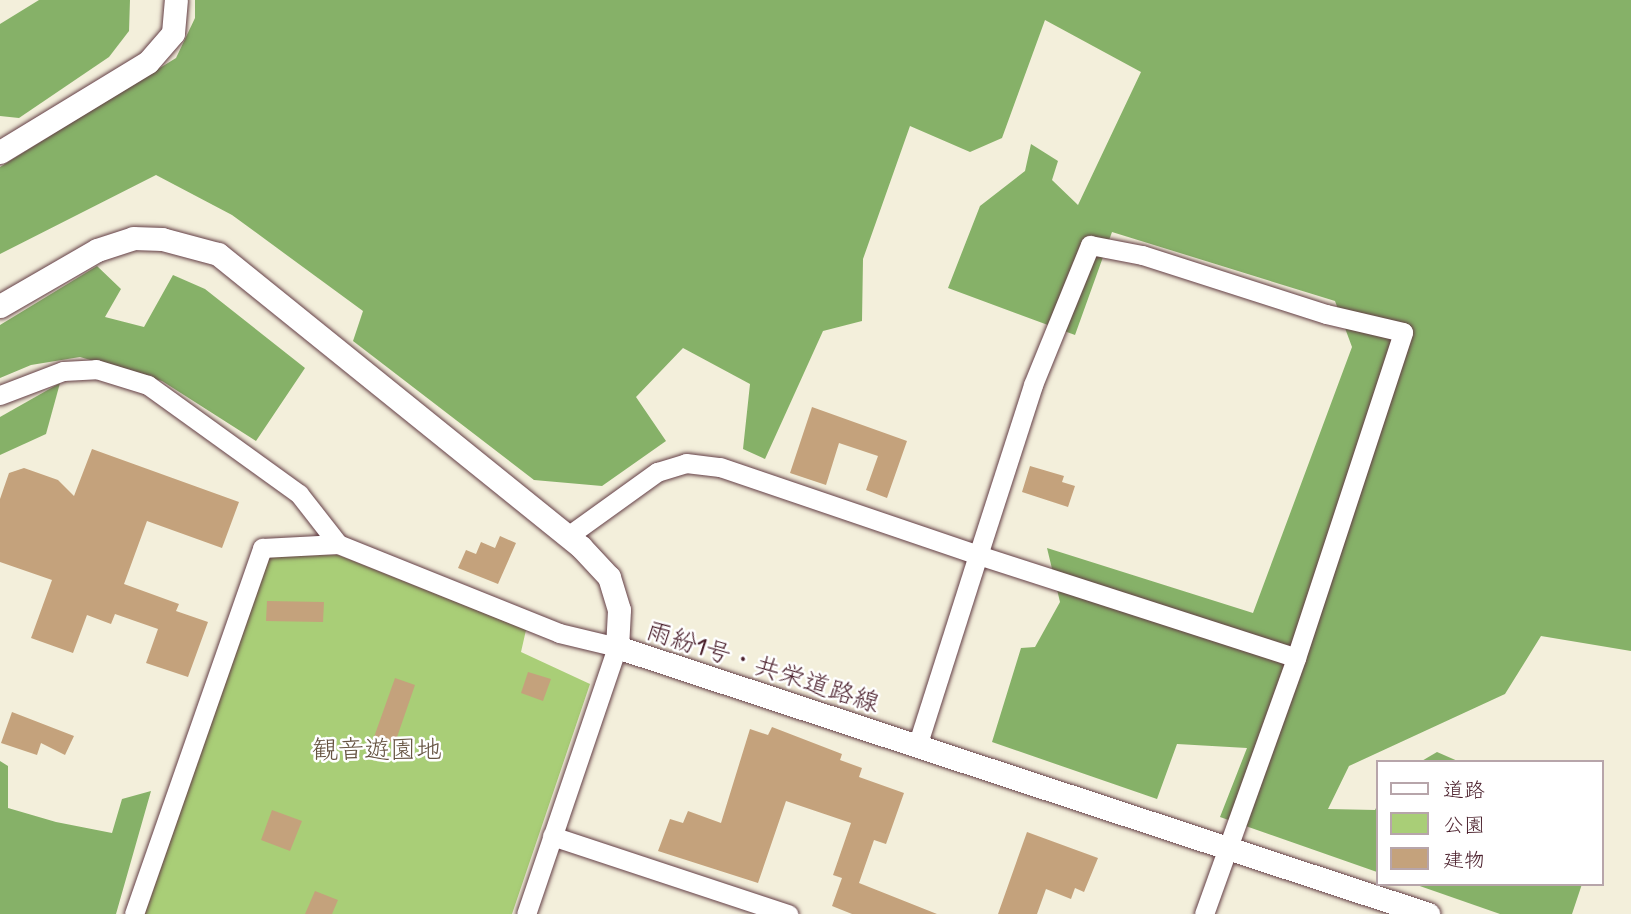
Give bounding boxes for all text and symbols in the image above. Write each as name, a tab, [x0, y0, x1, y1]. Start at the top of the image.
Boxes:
street label: 雨紛1号・共栄道路線	[642, 614, 884, 718]
park label: 観音遊園地	[312, 733, 442, 765]
legend	[1376, 760, 1603, 886]
text: 道路	[1443, 775, 1485, 804]
text: 公園	[1443, 810, 1485, 839]
text: 建物	[1443, 845, 1485, 874]

